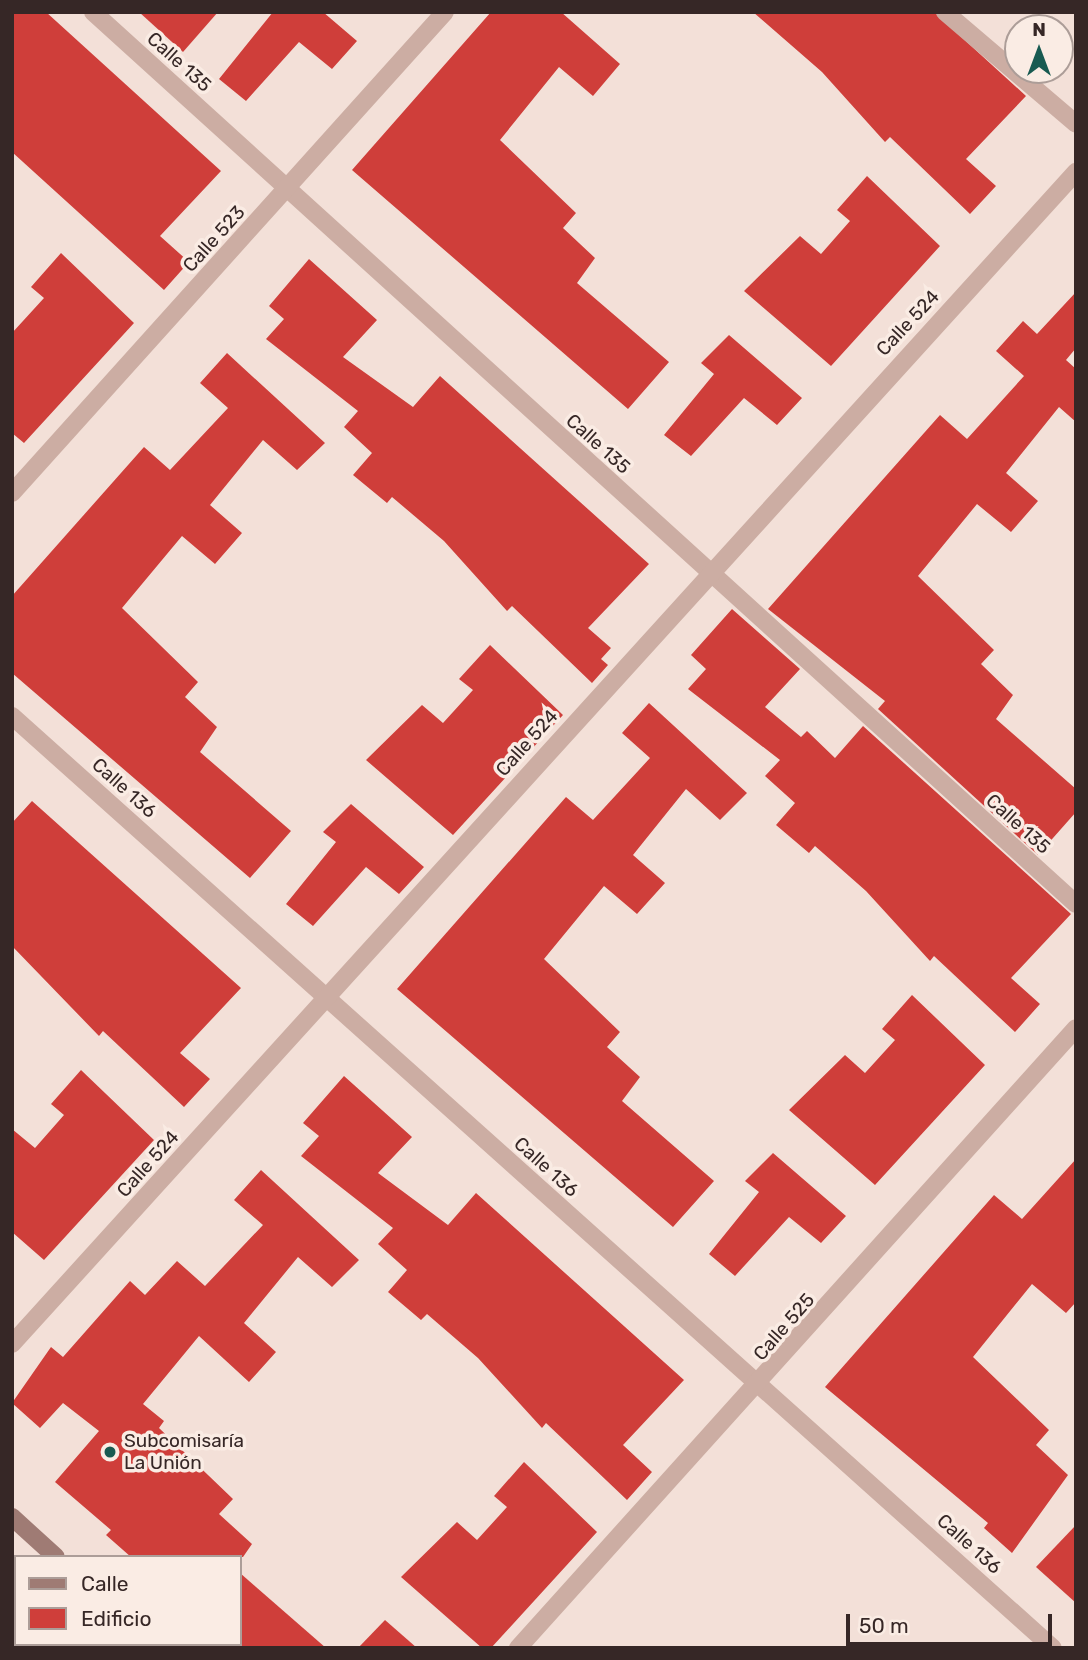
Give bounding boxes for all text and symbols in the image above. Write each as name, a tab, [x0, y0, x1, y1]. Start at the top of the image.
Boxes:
north arrow	[1004, 14, 1074, 84]
text: N	[1032, 18, 1046, 41]
street label: Calle 135	[142, 27, 216, 97]
street label: Calle 523	[178, 201, 250, 277]
street label: Calle 524	[872, 285, 944, 361]
street label: Calle 135	[561, 409, 635, 479]
street label: Calle 524	[491, 705, 563, 781]
street label: Calle 136	[87, 753, 161, 823]
street label: Calle 135	[981, 789, 1055, 859]
street label: Calle 524	[112, 1126, 184, 1202]
street label: Calle 136	[509, 1132, 583, 1202]
street label: Calle 525	[749, 1289, 819, 1365]
place label: Subcomisaría La Unión	[124, 1430, 244, 1474]
marker: Subcomisaría La Unión	[102, 1444, 118, 1460]
street label: Calle 136	[932, 1509, 1006, 1579]
legend	[14, 1555, 242, 1646]
text: Calle	[81, 1571, 129, 1596]
scale bar	[850, 1600, 1056, 1644]
text: Edificio	[81, 1606, 151, 1631]
text: 50 m	[859, 1613, 909, 1638]

